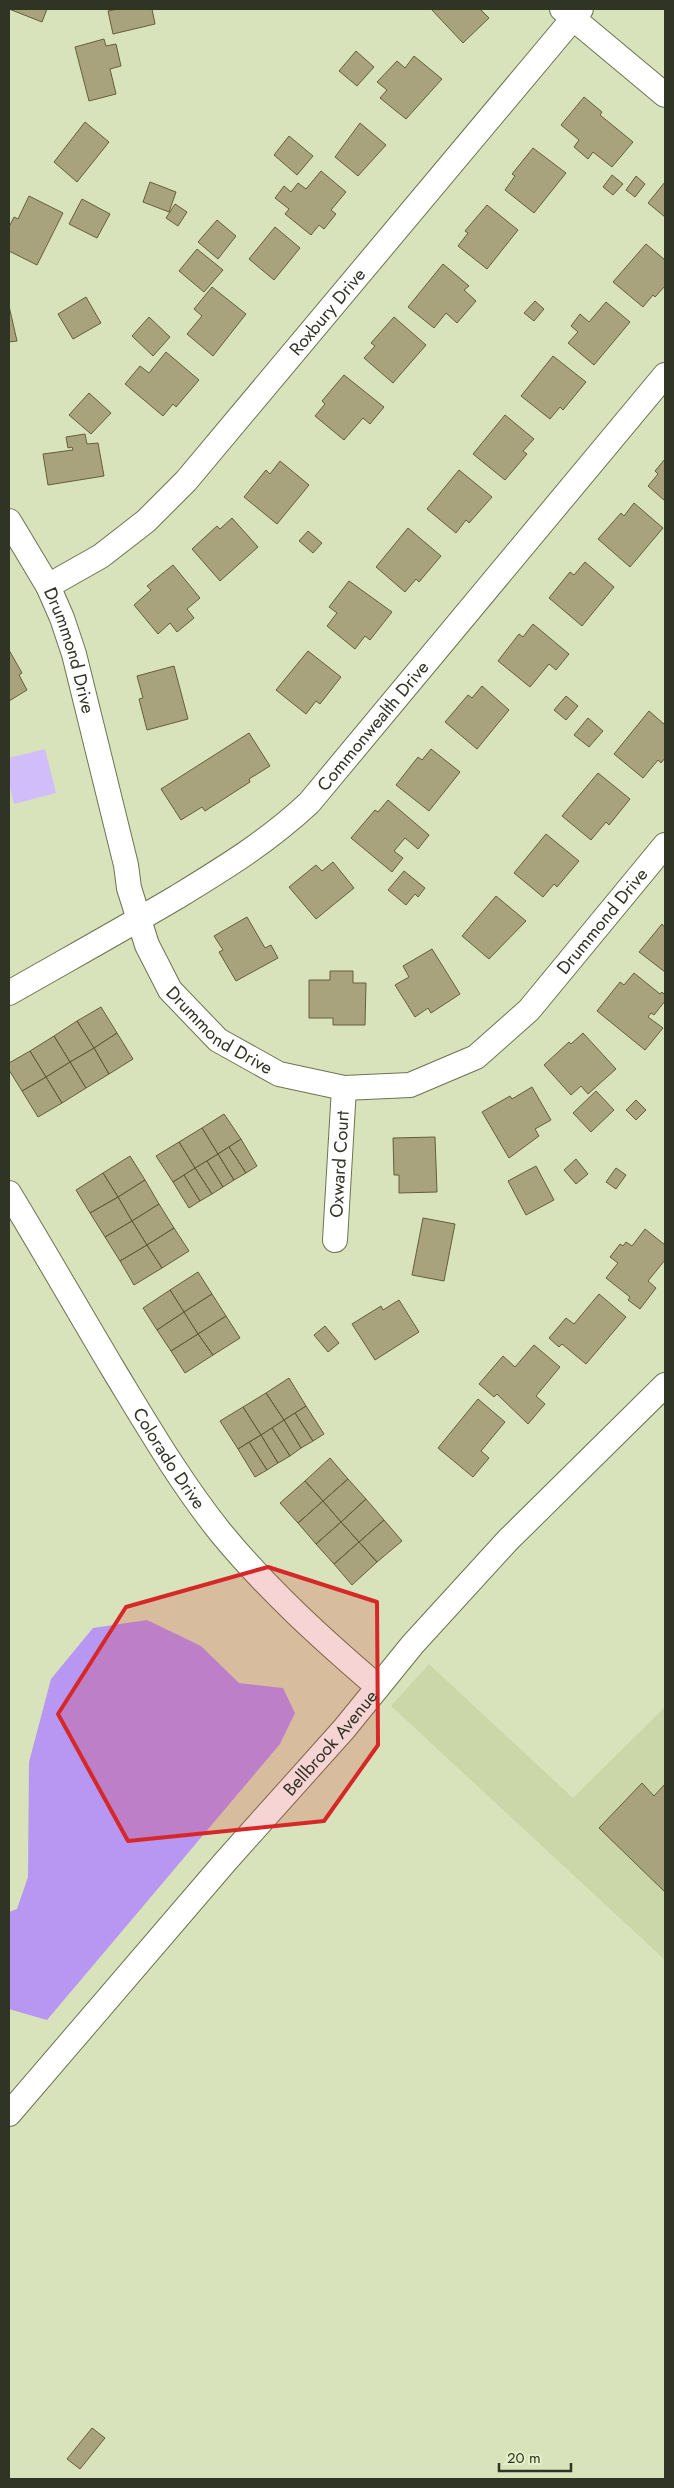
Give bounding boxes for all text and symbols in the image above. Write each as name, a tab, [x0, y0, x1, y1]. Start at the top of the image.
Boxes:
street label: Roxbury Drive	[283, 262, 372, 361]
street label: Drummond Drive	[37, 583, 101, 716]
street label: Commonwealth Drive	[311, 655, 435, 797]
street label: Drummond Drive	[551, 862, 654, 980]
street label: Drummond Drive	[160, 980, 277, 1081]
street label: Oxward Court	[323, 1109, 356, 1218]
street label: Colorado Drive	[126, 1403, 212, 1515]
street label: Bellbrook Avenue	[277, 1684, 384, 1802]
scale bar	[499, 2440, 572, 2472]
text: 20 m	[507, 2447, 541, 2469]

